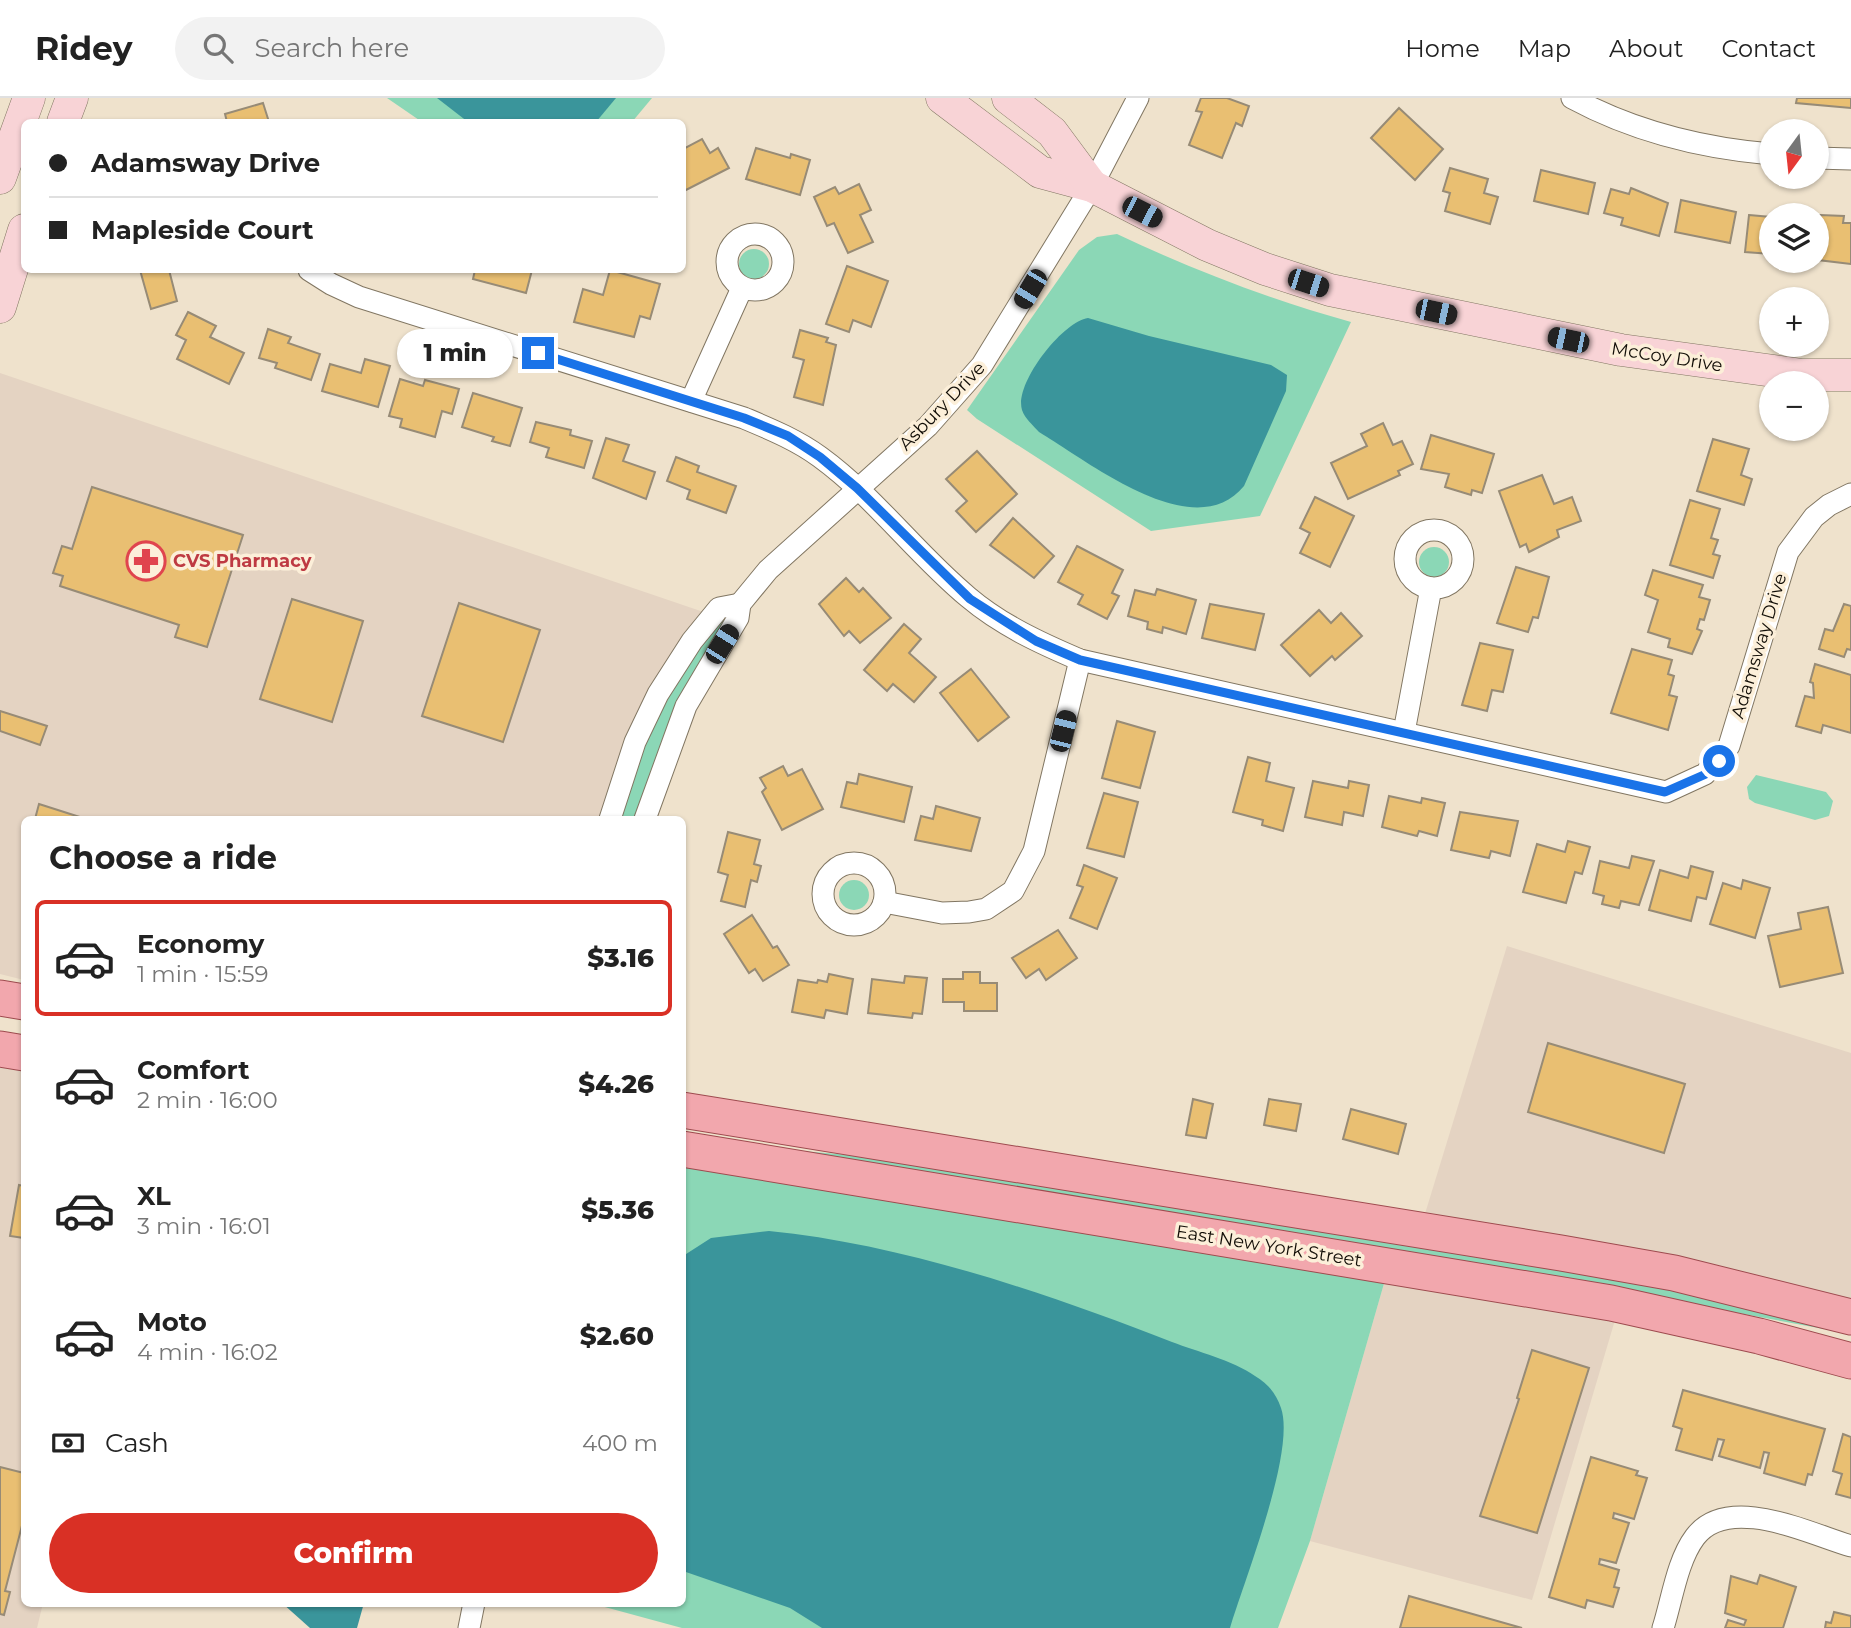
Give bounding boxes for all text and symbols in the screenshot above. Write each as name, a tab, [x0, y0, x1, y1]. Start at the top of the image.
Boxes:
search box	[175, 17, 665, 80]
text: Ridey	[35, 28, 133, 68]
icon: search	[199, 29, 237, 67]
text: Search here	[255, 32, 409, 64]
text: Home	[1405, 34, 1480, 63]
text: Map	[1518, 34, 1571, 63]
text: About	[1609, 34, 1683, 63]
text: Contact	[1721, 34, 1816, 63]
north arrow	[1759, 119, 1829, 189]
map controls	[1759, 119, 1829, 441]
text: Adamsway Drive	[91, 147, 320, 179]
car	[1119, 193, 1166, 231]
button: layers	[1759, 203, 1829, 273]
text: Mapleside Court	[91, 214, 314, 246]
car	[1011, 266, 1050, 312]
car	[1285, 267, 1332, 299]
button: +	[1759, 287, 1829, 357]
car	[1414, 297, 1459, 327]
car	[1546, 325, 1591, 355]
callout: 1 min	[398, 328, 514, 378]
route end	[522, 337, 554, 369]
street label: McCoy Drive	[1610, 337, 1724, 377]
text: 1 min	[423, 339, 487, 367]
street label: Asbury Drive	[894, 357, 990, 455]
button: −	[1759, 371, 1829, 441]
pharmacy icon: CVS Pharmacy	[125, 540, 167, 582]
place label: CVS Pharmacy	[173, 550, 312, 572]
street label: Adamsway Drive	[1726, 571, 1792, 721]
car	[702, 621, 743, 667]
car	[1048, 708, 1079, 754]
route start	[1703, 745, 1735, 777]
text: Choose a ride	[49, 838, 277, 877]
icon: car	[53, 927, 116, 990]
text: Economy	[137, 928, 264, 960]
text: $3.16	[587, 942, 654, 974]
text: 1 min · 15:59	[137, 960, 269, 988]
icon: car	[53, 1053, 116, 1116]
text: Comfort	[137, 1054, 249, 1086]
text: $4.26	[578, 1068, 654, 1100]
text: 2 min · 16:00	[137, 1086, 278, 1114]
icon: car	[53, 1179, 116, 1242]
text: XL	[137, 1180, 171, 1212]
text: $5.36	[581, 1194, 654, 1226]
text: 3 min · 16:01	[137, 1212, 271, 1240]
street label: East New York Street	[1175, 1220, 1363, 1272]
icon: car	[53, 1305, 116, 1368]
text: Moto	[137, 1306, 207, 1338]
text: $2.60	[580, 1320, 654, 1352]
text: 4 min · 16:02	[137, 1338, 278, 1366]
icon: cash	[49, 1424, 87, 1462]
text: Cash	[105, 1427, 169, 1459]
text: 400 m	[582, 1429, 658, 1457]
button: Confirm	[49, 1513, 658, 1593]

